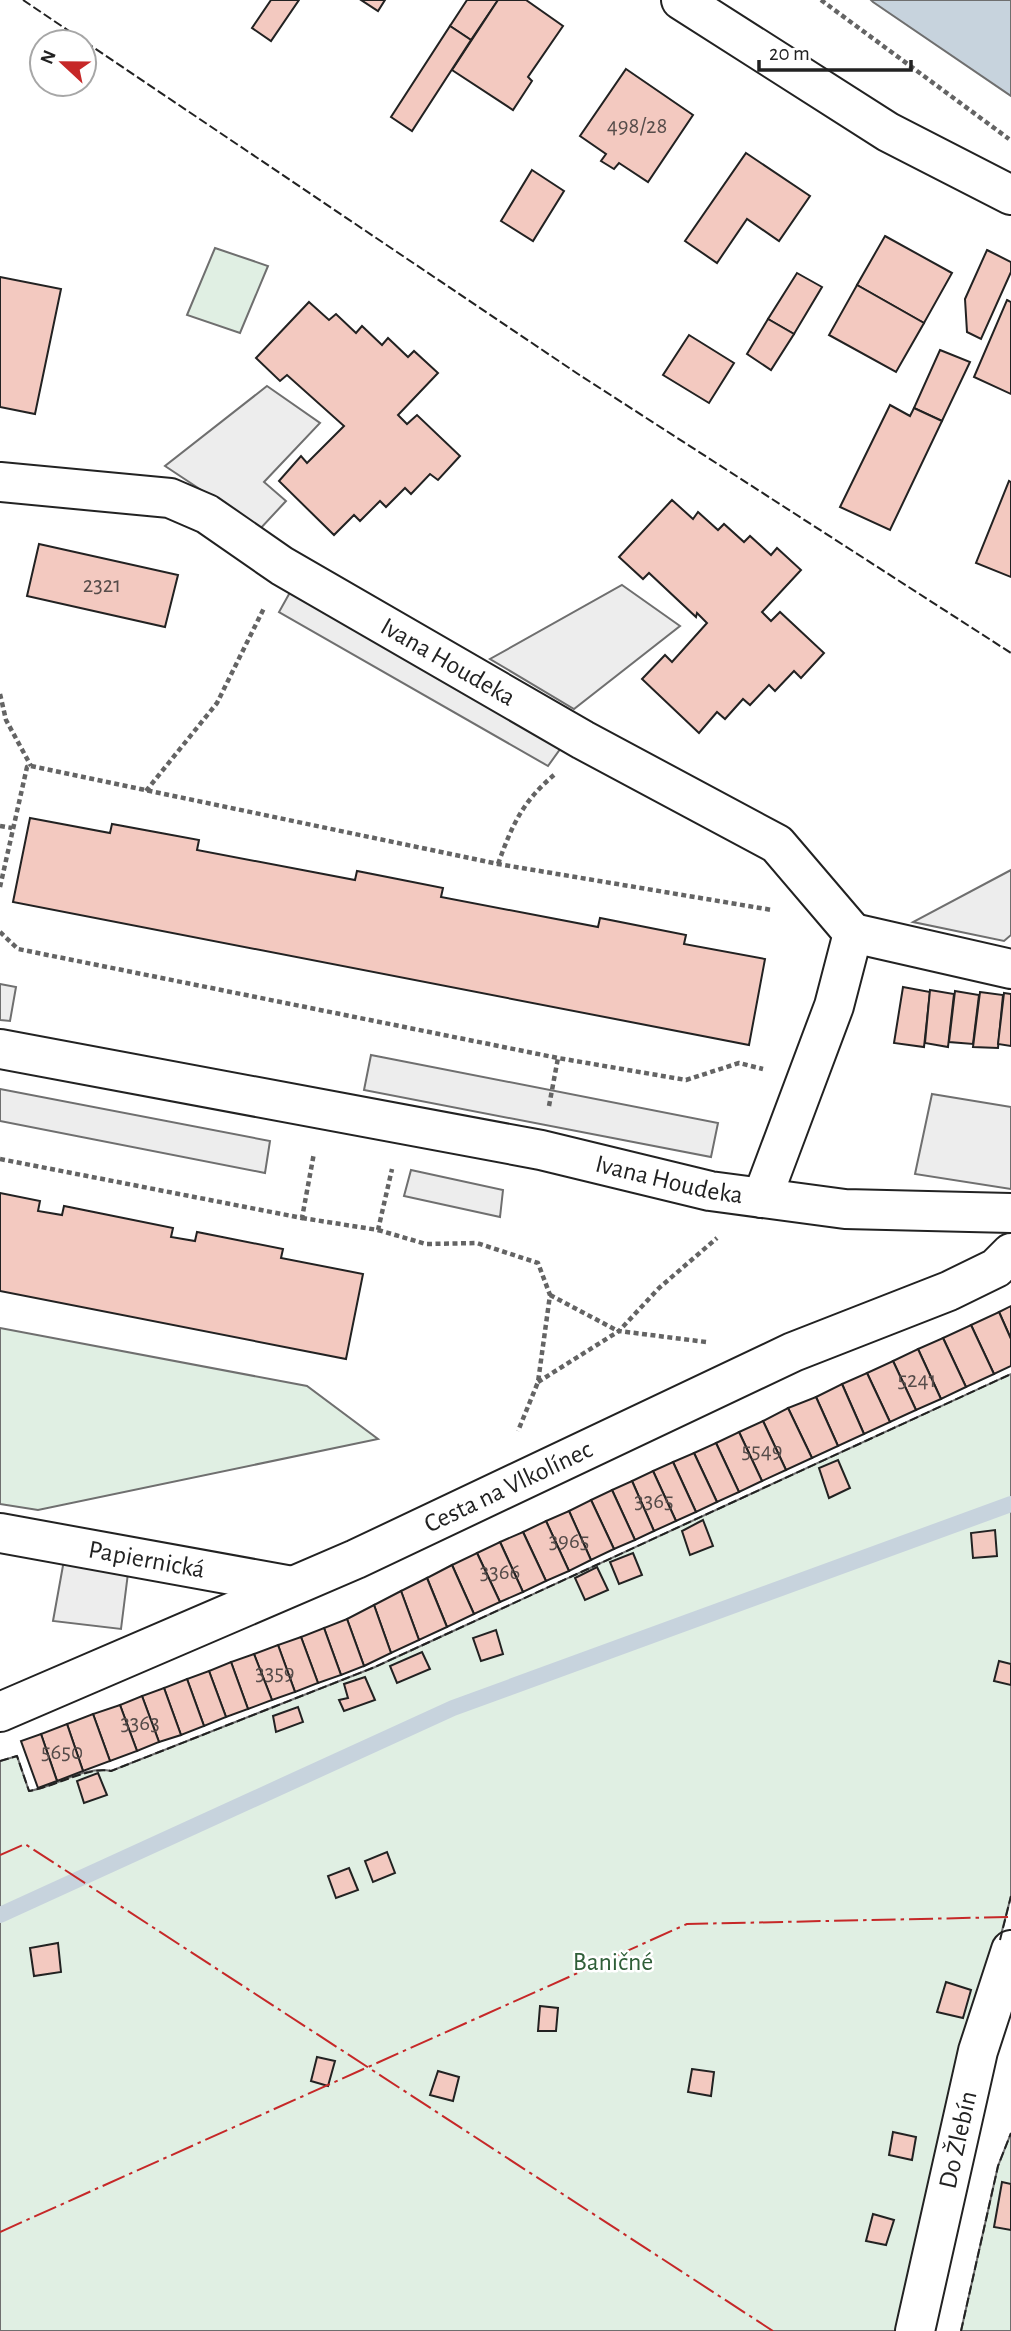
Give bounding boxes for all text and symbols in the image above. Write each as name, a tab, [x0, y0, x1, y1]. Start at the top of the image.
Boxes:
north arrow	[28, 28, 98, 98]
scale bar	[759, 28, 911, 72]
text: 20 m	[769, 43, 810, 64]
text: N	[37, 48, 60, 67]
house number: 498/28	[607, 115, 667, 138]
house number: 2321	[83, 574, 121, 597]
street label: Ivana Houdeka	[376, 613, 520, 711]
street label: Ivana Houdeka	[593, 1151, 744, 1208]
house number: 5241	[897, 1369, 937, 1392]
street label: Cesta na Vlkolínec	[420, 1436, 596, 1538]
house number: 5549	[741, 1440, 783, 1463]
house number: 3365	[634, 1490, 674, 1513]
house number: 3965	[549, 1530, 589, 1553]
street label: Papiernická	[86, 1536, 207, 1583]
house number: 3366	[480, 1561, 520, 1584]
house number: 3359	[255, 1662, 295, 1685]
house number: 3363	[120, 1712, 160, 1735]
house number: 5650	[41, 1741, 83, 1764]
park label: Baničné	[573, 1949, 653, 1975]
street label: Do Žlebín	[934, 2089, 982, 2191]

